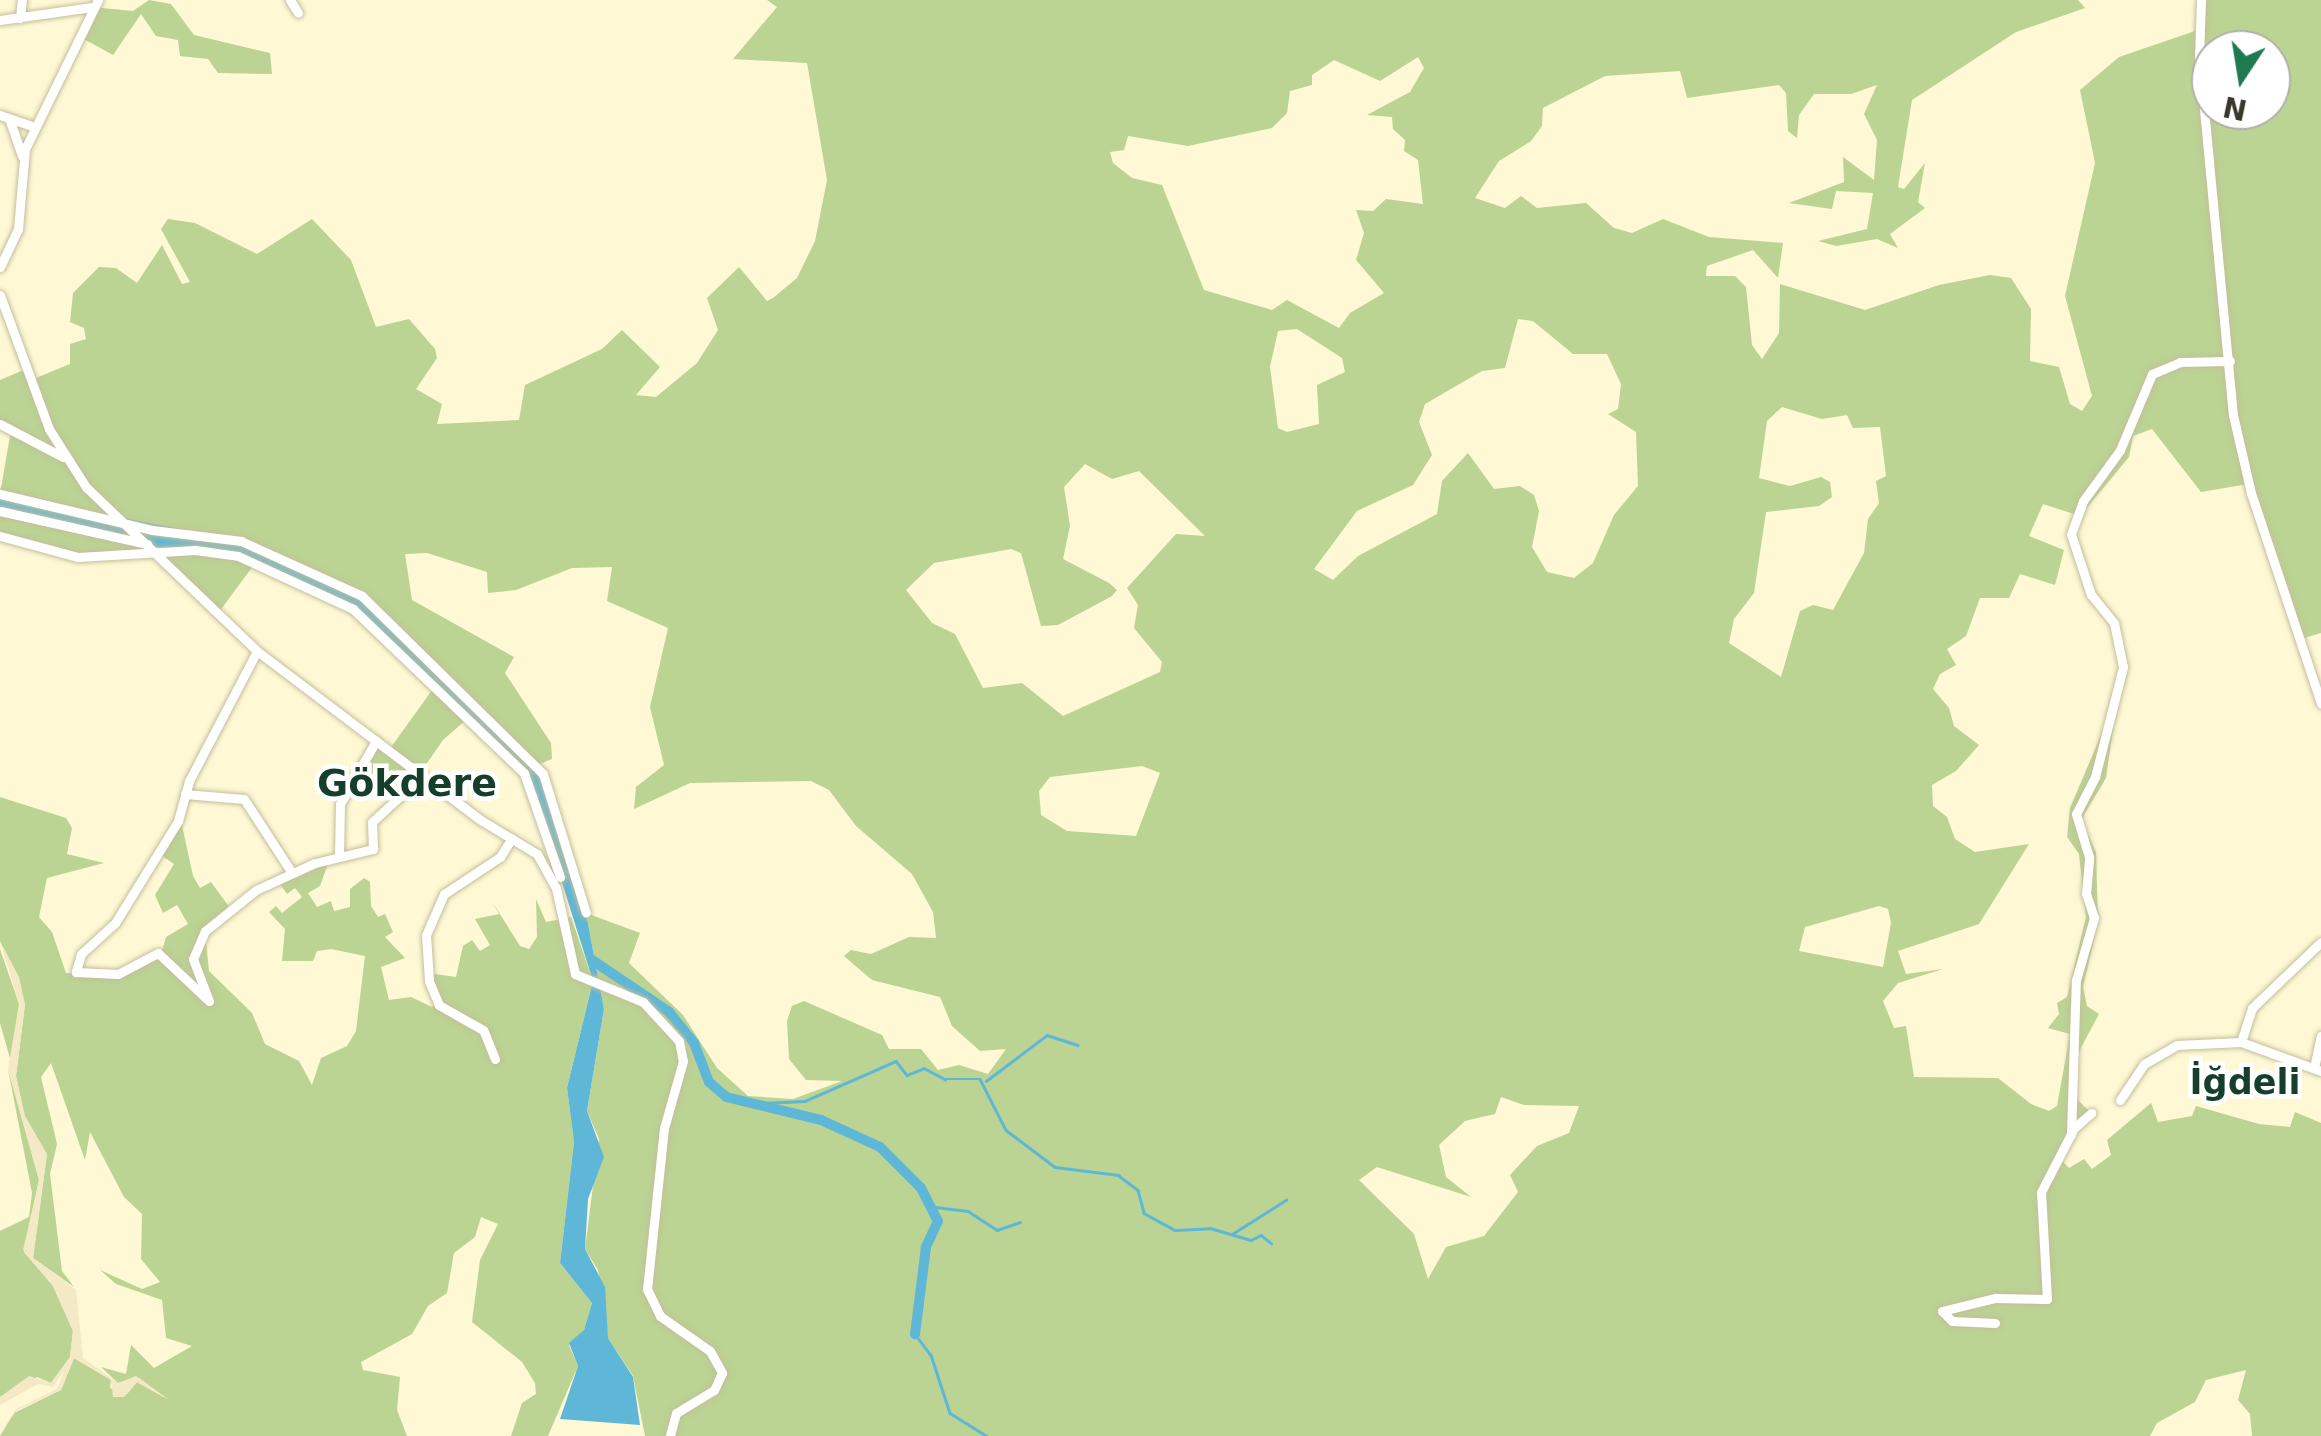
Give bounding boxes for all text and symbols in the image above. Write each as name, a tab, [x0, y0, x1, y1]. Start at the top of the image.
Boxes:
north arrow	[2191, 30, 2291, 130]
text: N	[2220, 89, 2250, 126]
district label: Gökdere	[317, 761, 497, 807]
district label: İğdeli	[2190, 1061, 2300, 1103]

